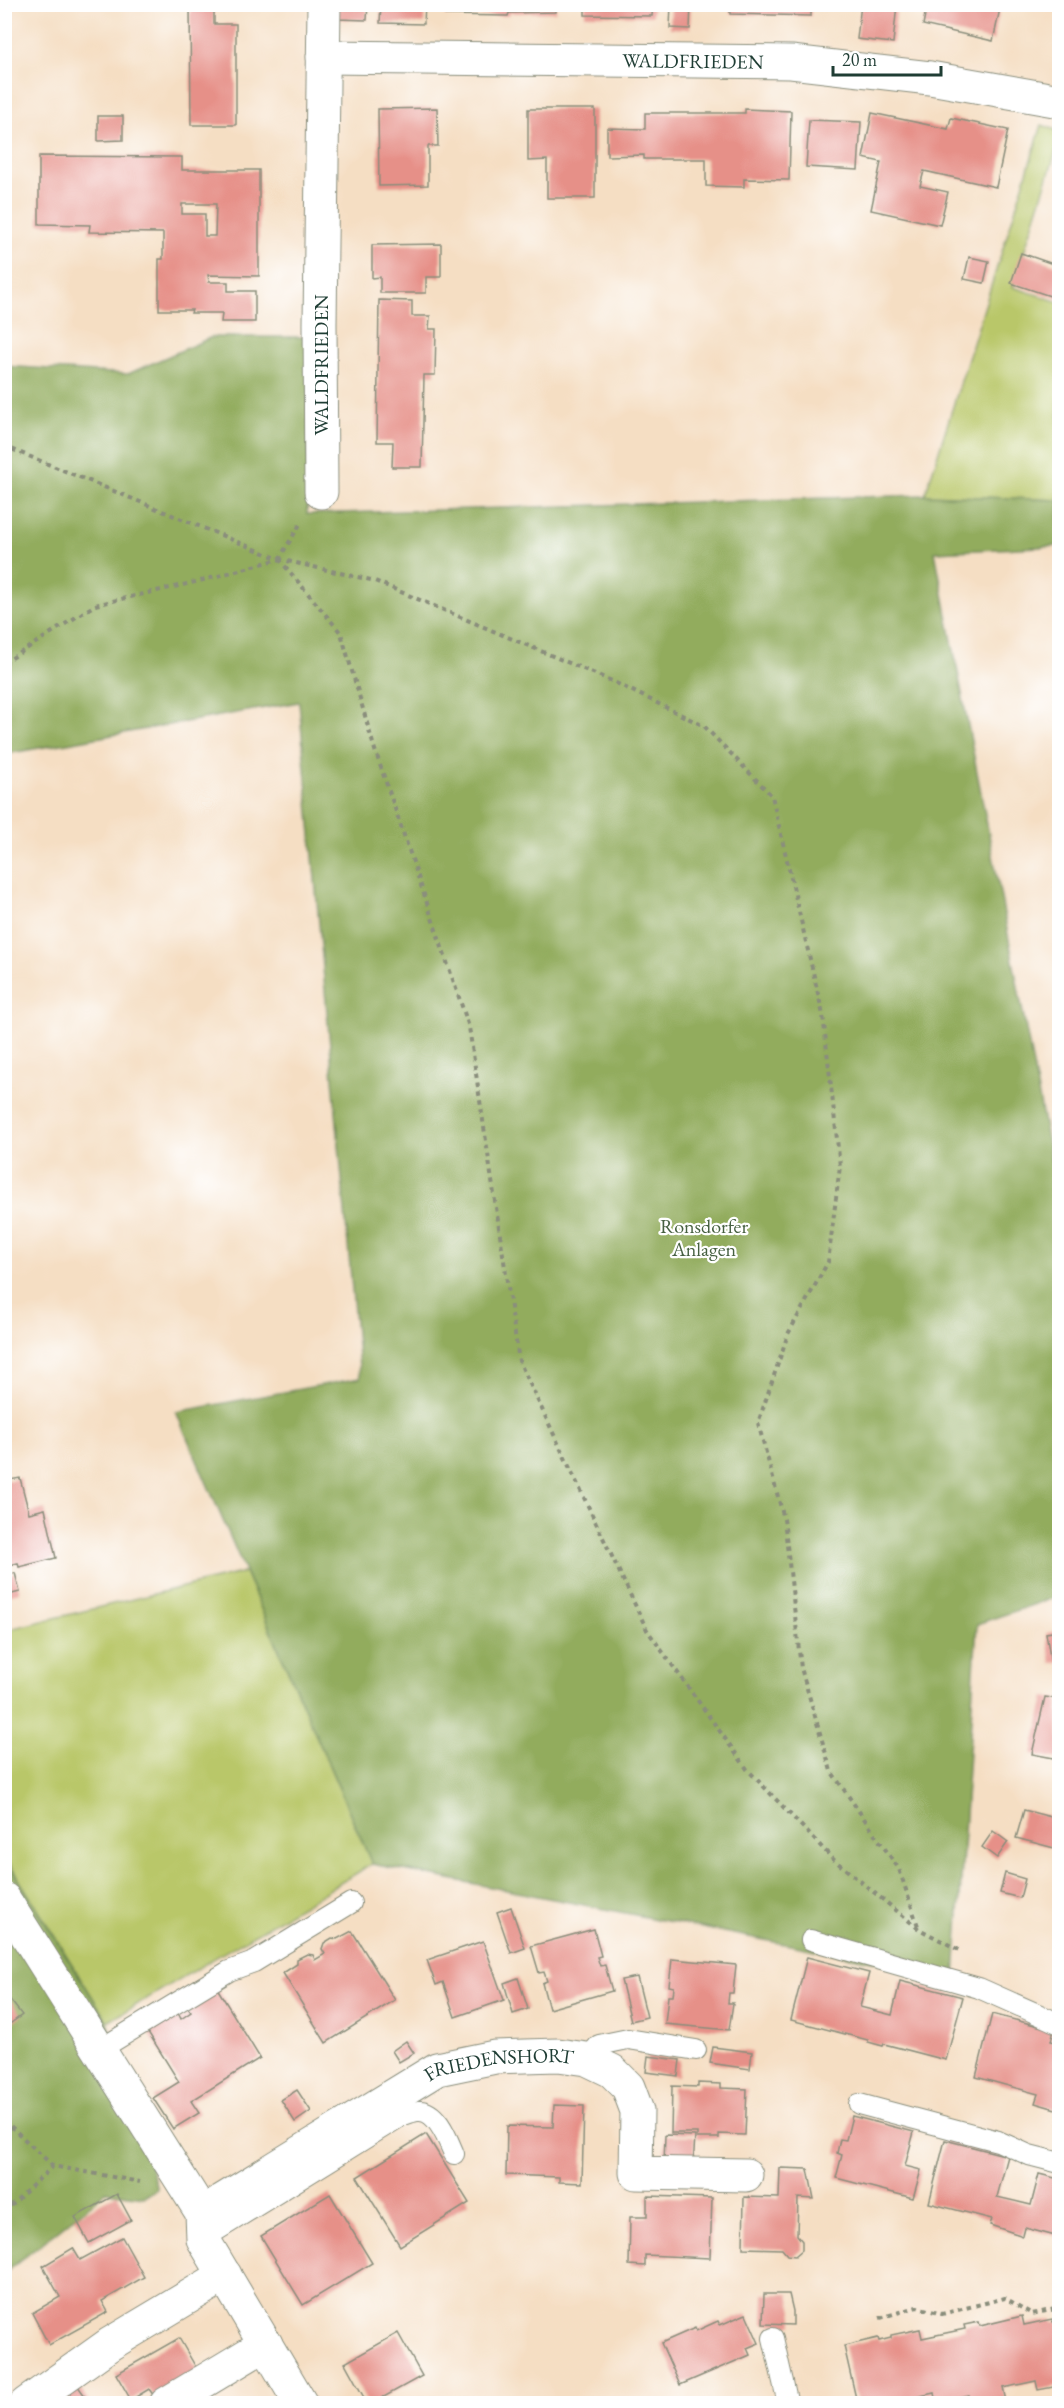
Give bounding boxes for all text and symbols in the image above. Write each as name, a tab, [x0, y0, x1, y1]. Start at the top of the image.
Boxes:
scale bar	[833, 39, 941, 77]
street label: WALDFRIEDEN	[622, 47, 764, 75]
text: 20 m	[842, 48, 877, 71]
street label: WALDFRIEDEN	[308, 294, 334, 436]
park label: Ronsdorfer Anlagen	[660, 1213, 748, 1262]
street label: FRIEDENSHORT	[419, 2042, 576, 2087]

